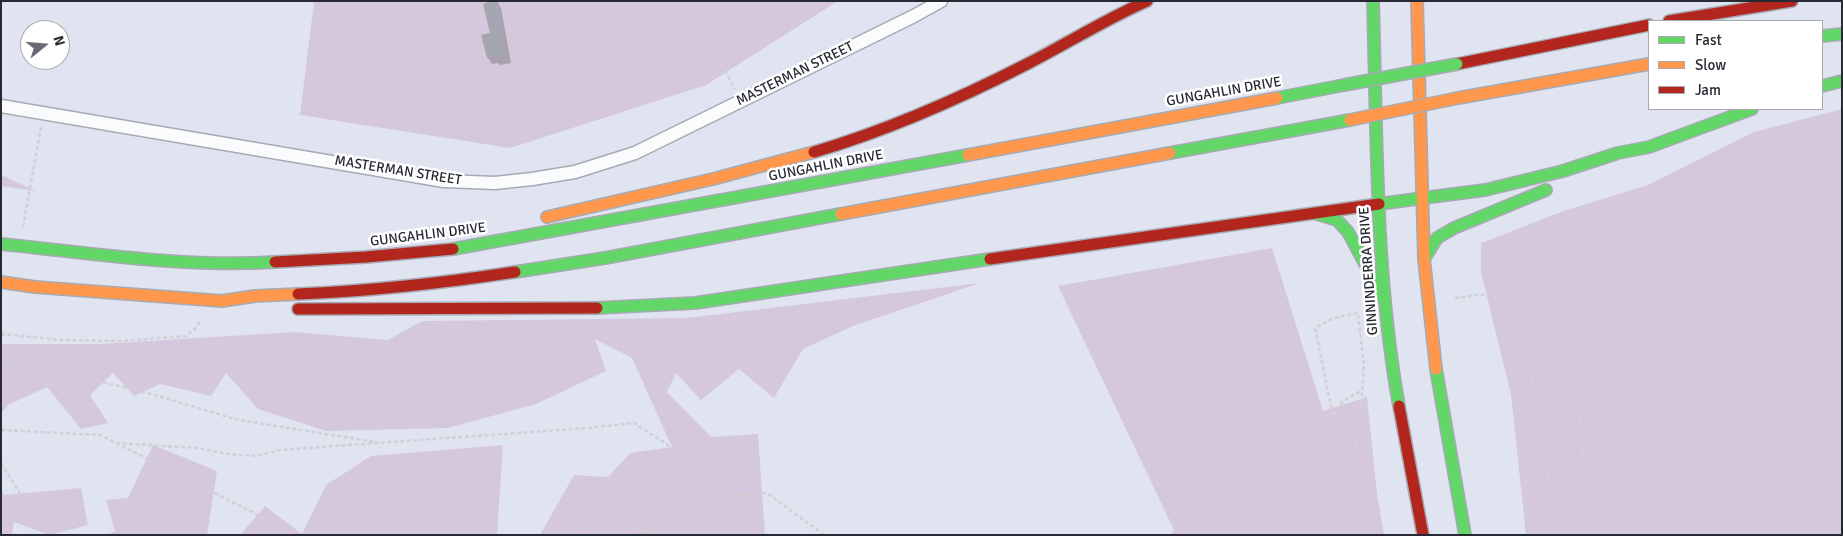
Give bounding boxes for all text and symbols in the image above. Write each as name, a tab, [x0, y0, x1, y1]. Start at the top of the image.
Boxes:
north arrow	[20, 20, 70, 70]
legend	[1648, 20, 1823, 110]
text: Fast	[1695, 31, 1722, 49]
text: N	[49, 34, 68, 48]
street label: MASTERMAN STREET	[734, 38, 856, 110]
text: Slow	[1695, 56, 1726, 74]
street label: GUNGAHLIN DRIVE	[1165, 74, 1283, 110]
text: Jam	[1695, 81, 1721, 99]
street label: GUNGAHLIN DRIVE	[767, 147, 885, 185]
street label: MASTERMAN STREET	[333, 153, 463, 189]
street label: GINNINDERRA DRIVE	[1356, 206, 1382, 336]
street label: GUNGAHLIN DRIVE	[369, 220, 487, 250]

